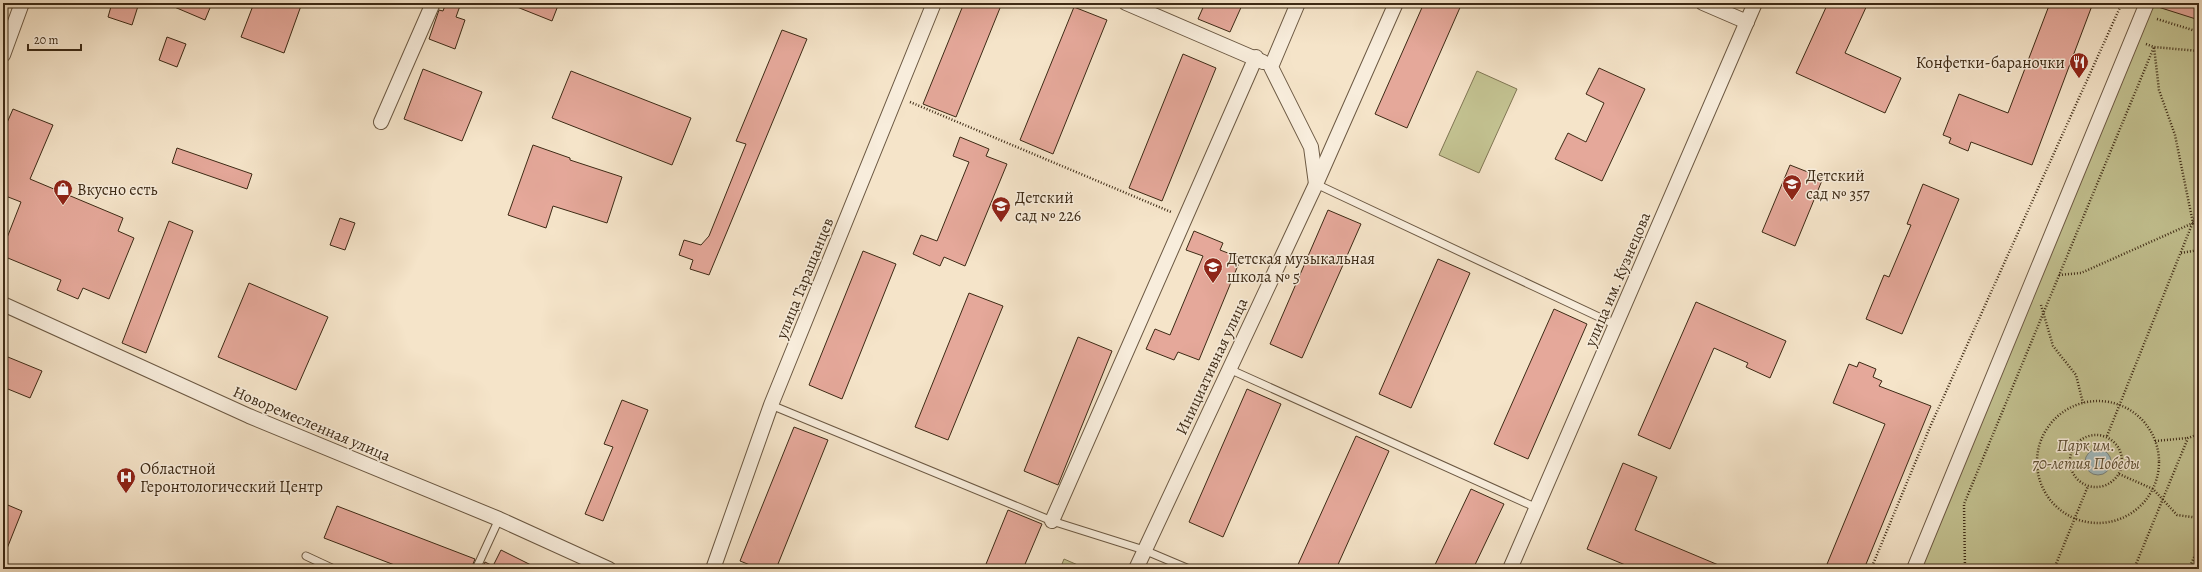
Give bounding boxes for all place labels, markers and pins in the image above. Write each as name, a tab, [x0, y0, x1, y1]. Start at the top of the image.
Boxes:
restaurant icon: Конфетки-бараночки	[2068, 51, 2090, 79]
place label: Конфетки-бараночки	[1916, 52, 2065, 74]
place label: Детский сад № 357	[1806, 165, 1870, 205]
school or university icon: Детский сад № 357	[1781, 173, 1803, 201]
shop icon: Вкусно есть	[52, 178, 74, 206]
place label: Вкусно есть	[77, 179, 158, 201]
place label: Детский сад № 226	[1015, 187, 1081, 227]
school or university icon: Детский сад № 226	[990, 195, 1012, 223]
place label: Детская музыкальная школа № 5	[1227, 248, 1375, 288]
school or university icon: Детская музыкальная школа № 5	[1202, 256, 1224, 284]
place label: Областной Геронтологический Центр	[140, 458, 323, 498]
hospital icon: Областной Геронтологический Центр	[115, 466, 137, 494]

